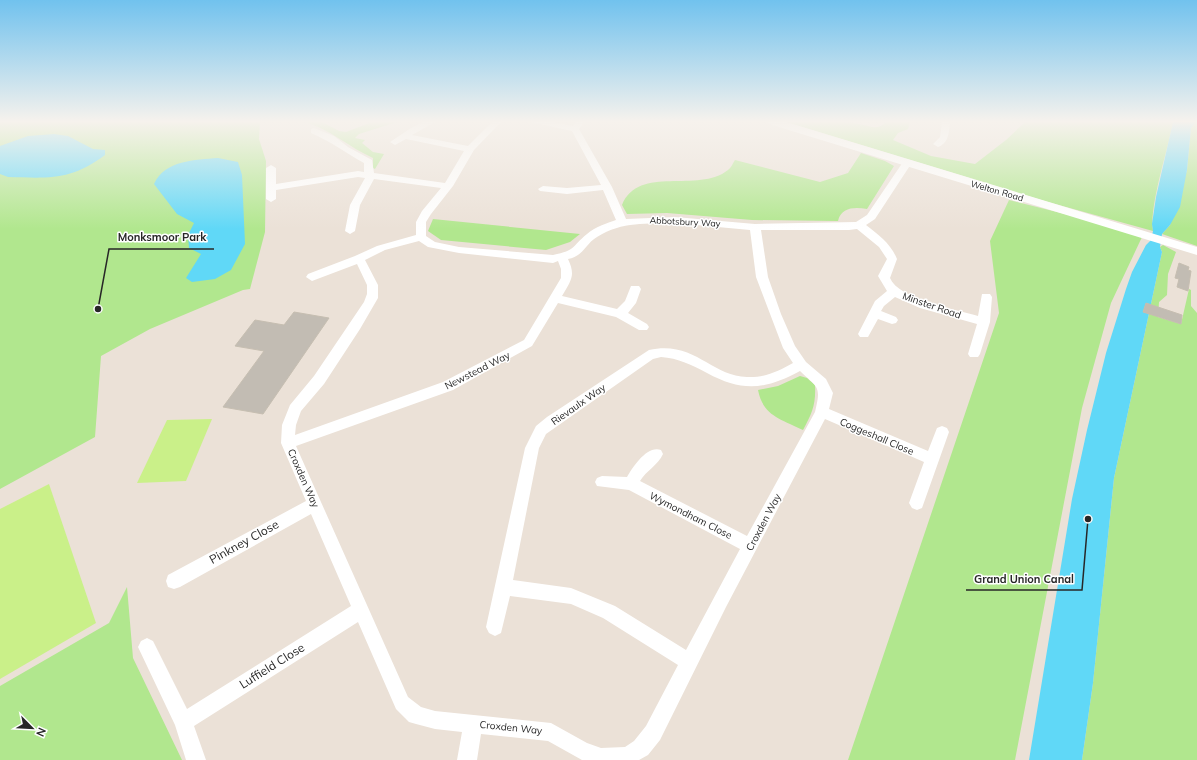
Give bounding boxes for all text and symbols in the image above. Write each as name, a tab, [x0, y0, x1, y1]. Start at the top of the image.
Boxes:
street label: Welton Road	[969, 178, 1025, 203]
street label: Abbotsbury Way	[649, 214, 721, 230]
callout: Monksmoor Park	[109, 226, 214, 249]
text: Monksmoor Park	[118, 230, 207, 244]
street label: Minster Road	[901, 289, 963, 322]
street label: Newstead Way	[442, 348, 513, 393]
street label: Rievaulx Way	[548, 380, 609, 428]
street label: Coggeshall Close	[838, 415, 916, 458]
street label: Croxden Way	[285, 447, 323, 510]
street label: Wymondham Close	[647, 489, 734, 542]
street label: Croxden Way	[743, 491, 784, 553]
street label: Pinkney Close	[206, 516, 281, 567]
callout: Grand Union Canal	[966, 567, 1082, 590]
text: Grand Union Canal	[974, 572, 1074, 586]
street label: Luffield Close	[236, 640, 307, 692]
north arrow	[12, 708, 52, 748]
street label: Croxden Way	[479, 718, 544, 737]
text: N	[33, 725, 49, 739]

